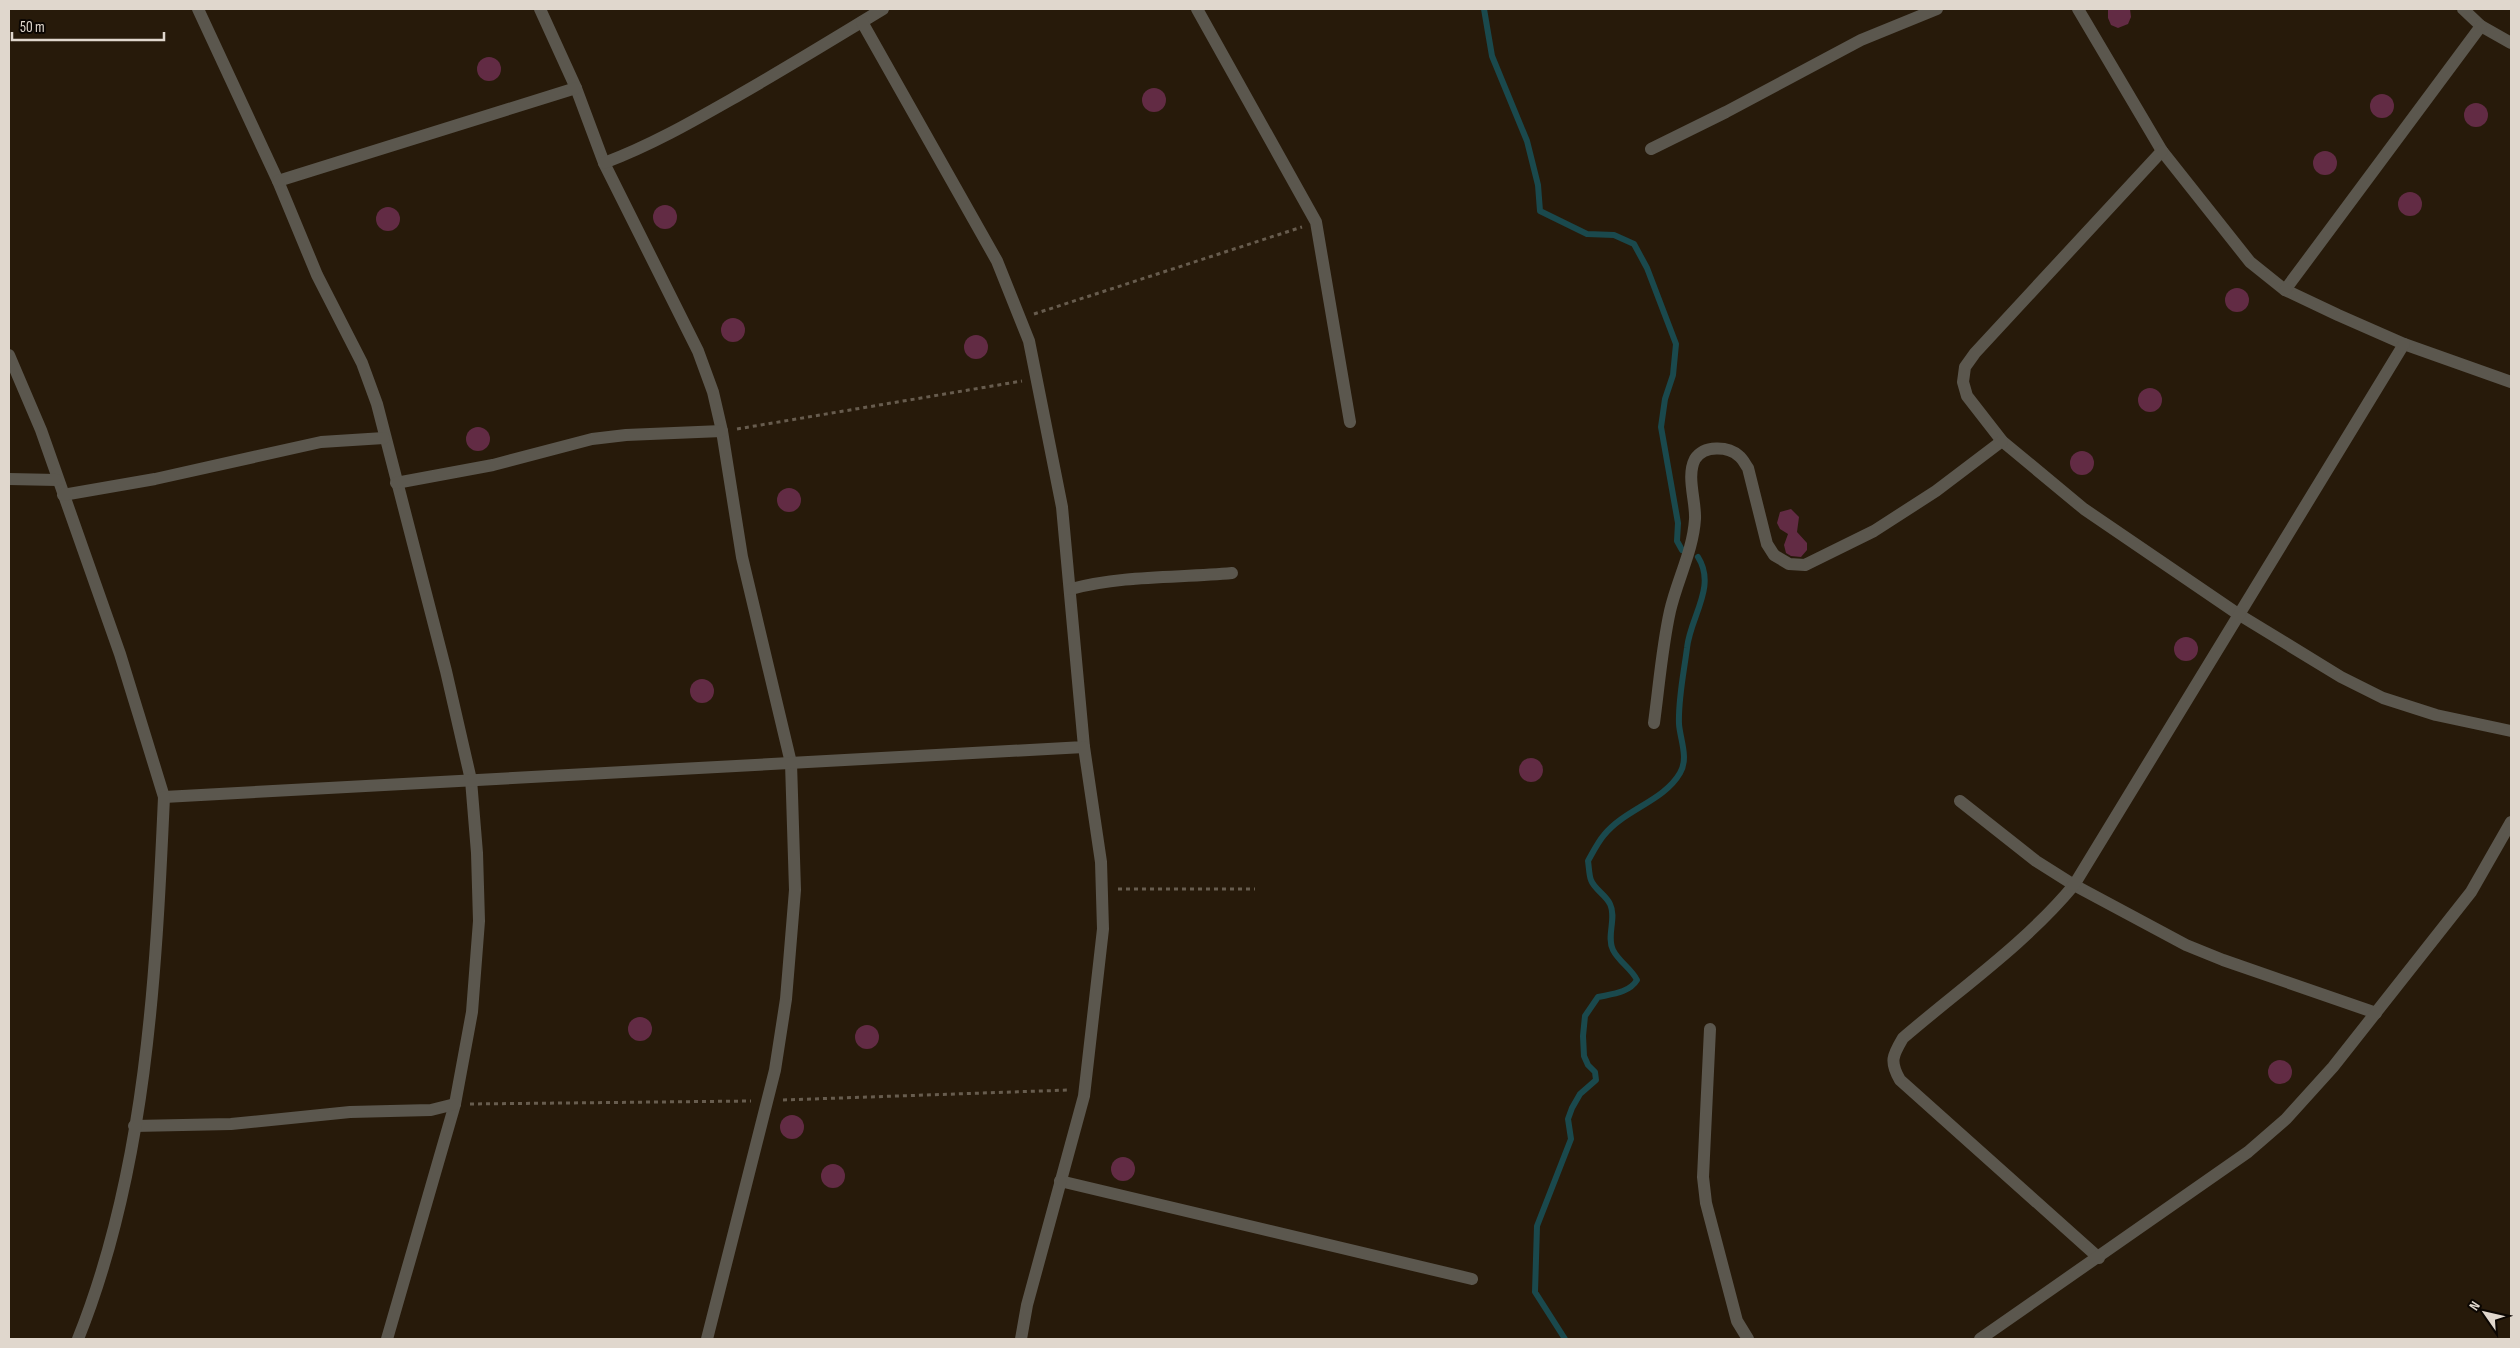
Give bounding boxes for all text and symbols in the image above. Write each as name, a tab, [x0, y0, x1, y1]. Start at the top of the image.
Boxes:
scale bar	[12, 10, 165, 42]
text: 50 m	[20, 18, 45, 37]
north arrow	[2460, 1288, 2510, 1338]
text: N	[2465, 1298, 2484, 1314]

